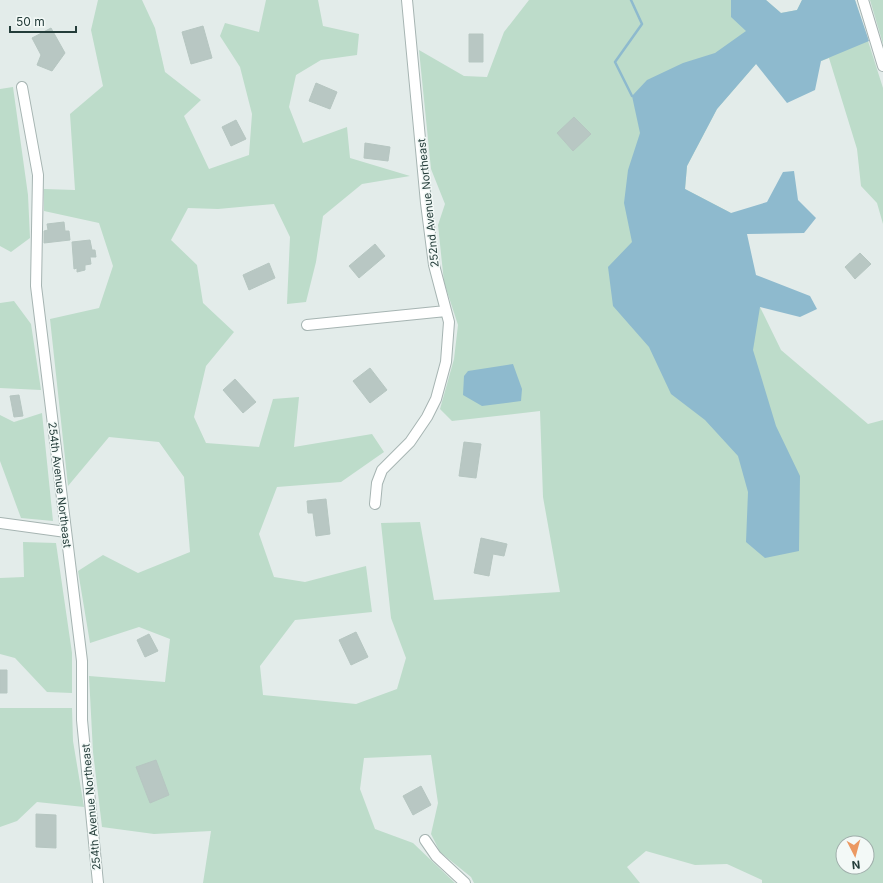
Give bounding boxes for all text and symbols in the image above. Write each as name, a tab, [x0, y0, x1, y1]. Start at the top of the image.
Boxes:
scale bar	[10, 8, 76, 34]
text: 50 m	[16, 14, 45, 29]
street label: 252nd Avenue Northeast	[414, 137, 442, 268]
street label: 254th Avenue Northeast	[45, 421, 75, 549]
street label: 254th Avenue Northeast	[78, 743, 104, 871]
north arrow	[835, 835, 875, 875]
text: N	[851, 858, 861, 872]

